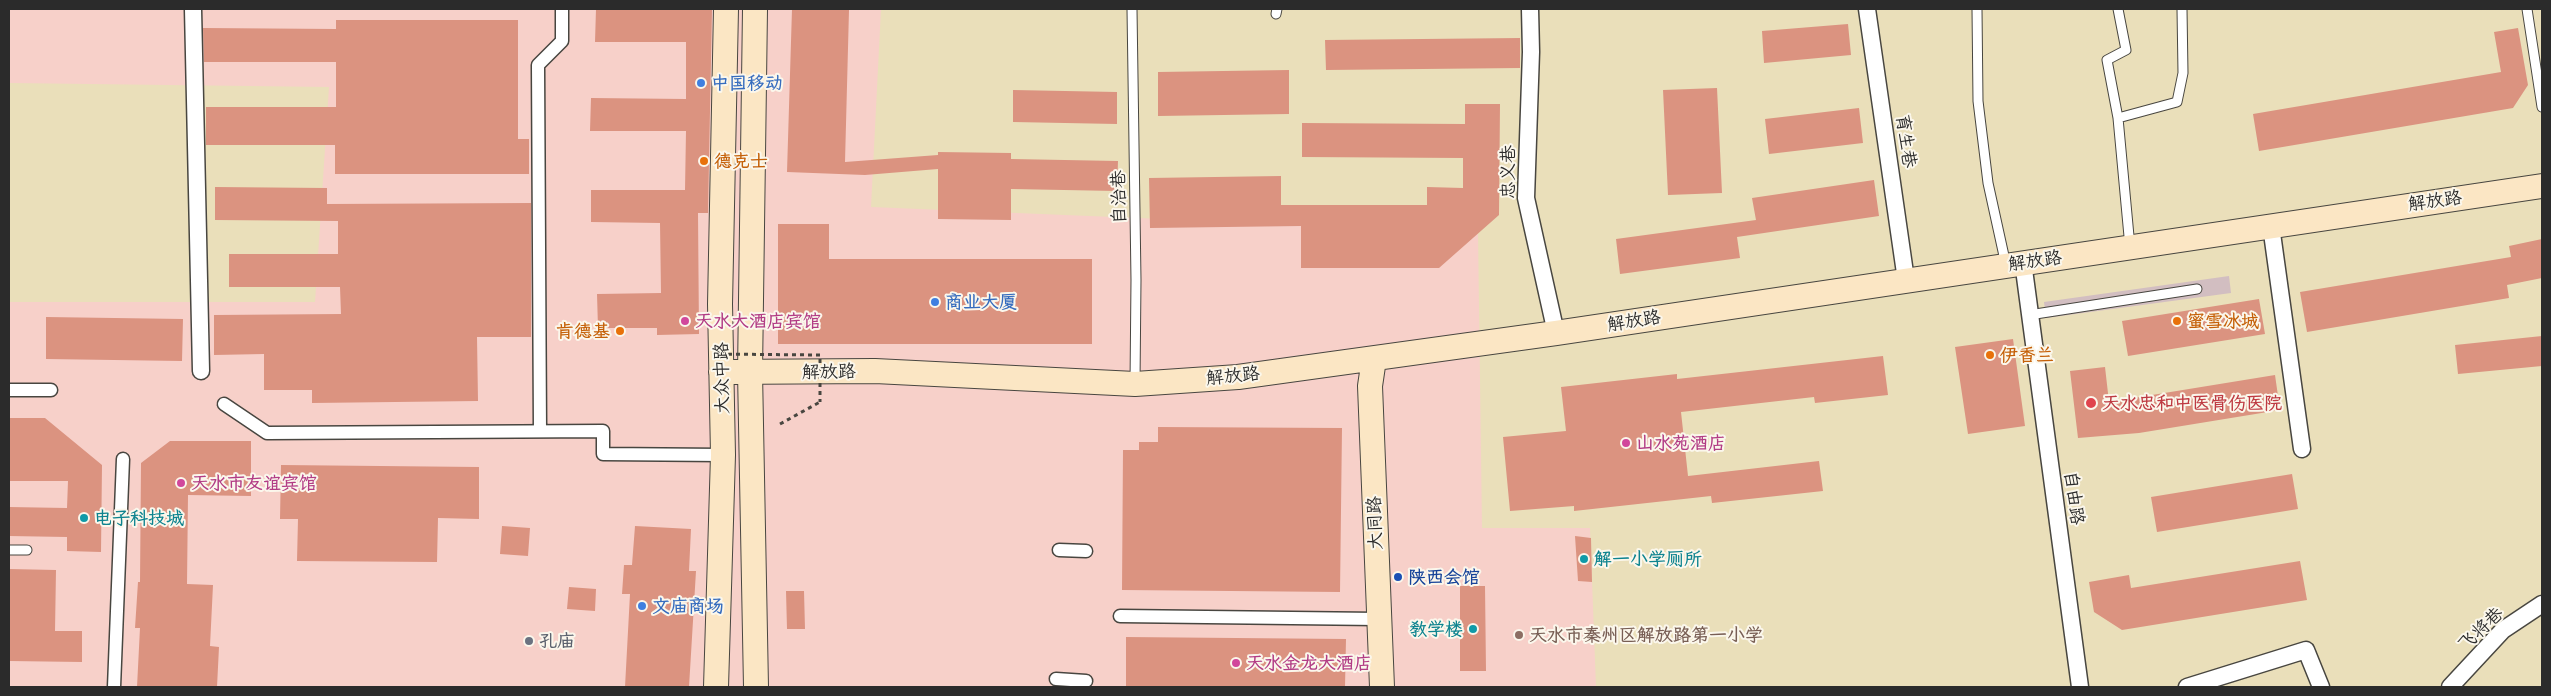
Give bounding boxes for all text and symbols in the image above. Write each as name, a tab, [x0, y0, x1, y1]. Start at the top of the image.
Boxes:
place label: 中国移动	[711, 72, 783, 94]
marker: 中国移动	[695, 77, 707, 89]
street label: 育生巷	[1892, 113, 1920, 169]
street label: 忠义巷	[1497, 145, 1519, 199]
place label: 德克士	[714, 150, 768, 172]
marker: 德克士	[698, 155, 710, 167]
street label: 自治巷	[1108, 170, 1130, 224]
street label: 解放路	[2407, 187, 2463, 215]
street label: 解放路	[2007, 247, 2063, 275]
place label: 商业大厦	[945, 291, 1017, 313]
marker: 商业大厦	[929, 296, 941, 308]
street label: 解放路	[1606, 306, 1662, 336]
place label: 天水大酒店宾馆	[695, 310, 821, 332]
place label: 蜜雪冰城	[2187, 310, 2259, 332]
marker: 天水大酒店宾馆	[679, 315, 691, 327]
marker: 蜜雪冰城	[2171, 315, 2183, 327]
place label: 肯德基	[556, 320, 610, 342]
marker: 肯德基	[614, 325, 626, 337]
street label: 大众中路	[711, 342, 733, 414]
place label: 伊香兰	[2000, 344, 2054, 366]
marker: 伊香兰	[1984, 349, 1996, 361]
street label: 解放路	[802, 361, 856, 383]
street label: 解放路	[1205, 362, 1261, 390]
place label: 天水忠和中医骨伤医院	[2102, 392, 2282, 414]
marker: 天水忠和中医骨伤医院	[2084, 396, 2098, 410]
place label: 山水苑酒店	[1636, 432, 1726, 454]
marker: 山水苑酒店	[1620, 437, 1632, 449]
street label: 自由路	[2060, 470, 2088, 526]
place label: 天水市友谊宾馆	[191, 472, 317, 494]
marker: 天水市友谊宾馆	[175, 477, 187, 489]
street label: 大同路	[1363, 496, 1387, 550]
place label: 电子科技城	[94, 507, 184, 529]
marker: 电子科技城	[78, 512, 90, 524]
place label: 解一小学厕所	[1594, 548, 1702, 570]
marker: 解一小学厕所	[1578, 553, 1590, 565]
place label: 陕西会馆	[1408, 566, 1480, 588]
marker: 陕西会馆	[1392, 571, 1404, 583]
place label: 文庙商场	[652, 595, 724, 617]
marker: 文庙商场	[636, 600, 648, 612]
street label: 飞将巷	[2454, 603, 2508, 655]
place label: 教学楼	[1409, 618, 1463, 640]
marker: 教学楼	[1467, 623, 1479, 635]
place label: 天水市秦州区解放路第一小学	[1529, 624, 1763, 646]
marker: 天水市秦州区解放路第一小学	[1513, 629, 1525, 641]
place label: 孔庙	[539, 630, 575, 652]
marker: 孔庙	[523, 635, 535, 647]
place label: 天水金龙大酒店	[1246, 652, 1372, 674]
marker: 天水金龙大酒店	[1230, 657, 1242, 669]

